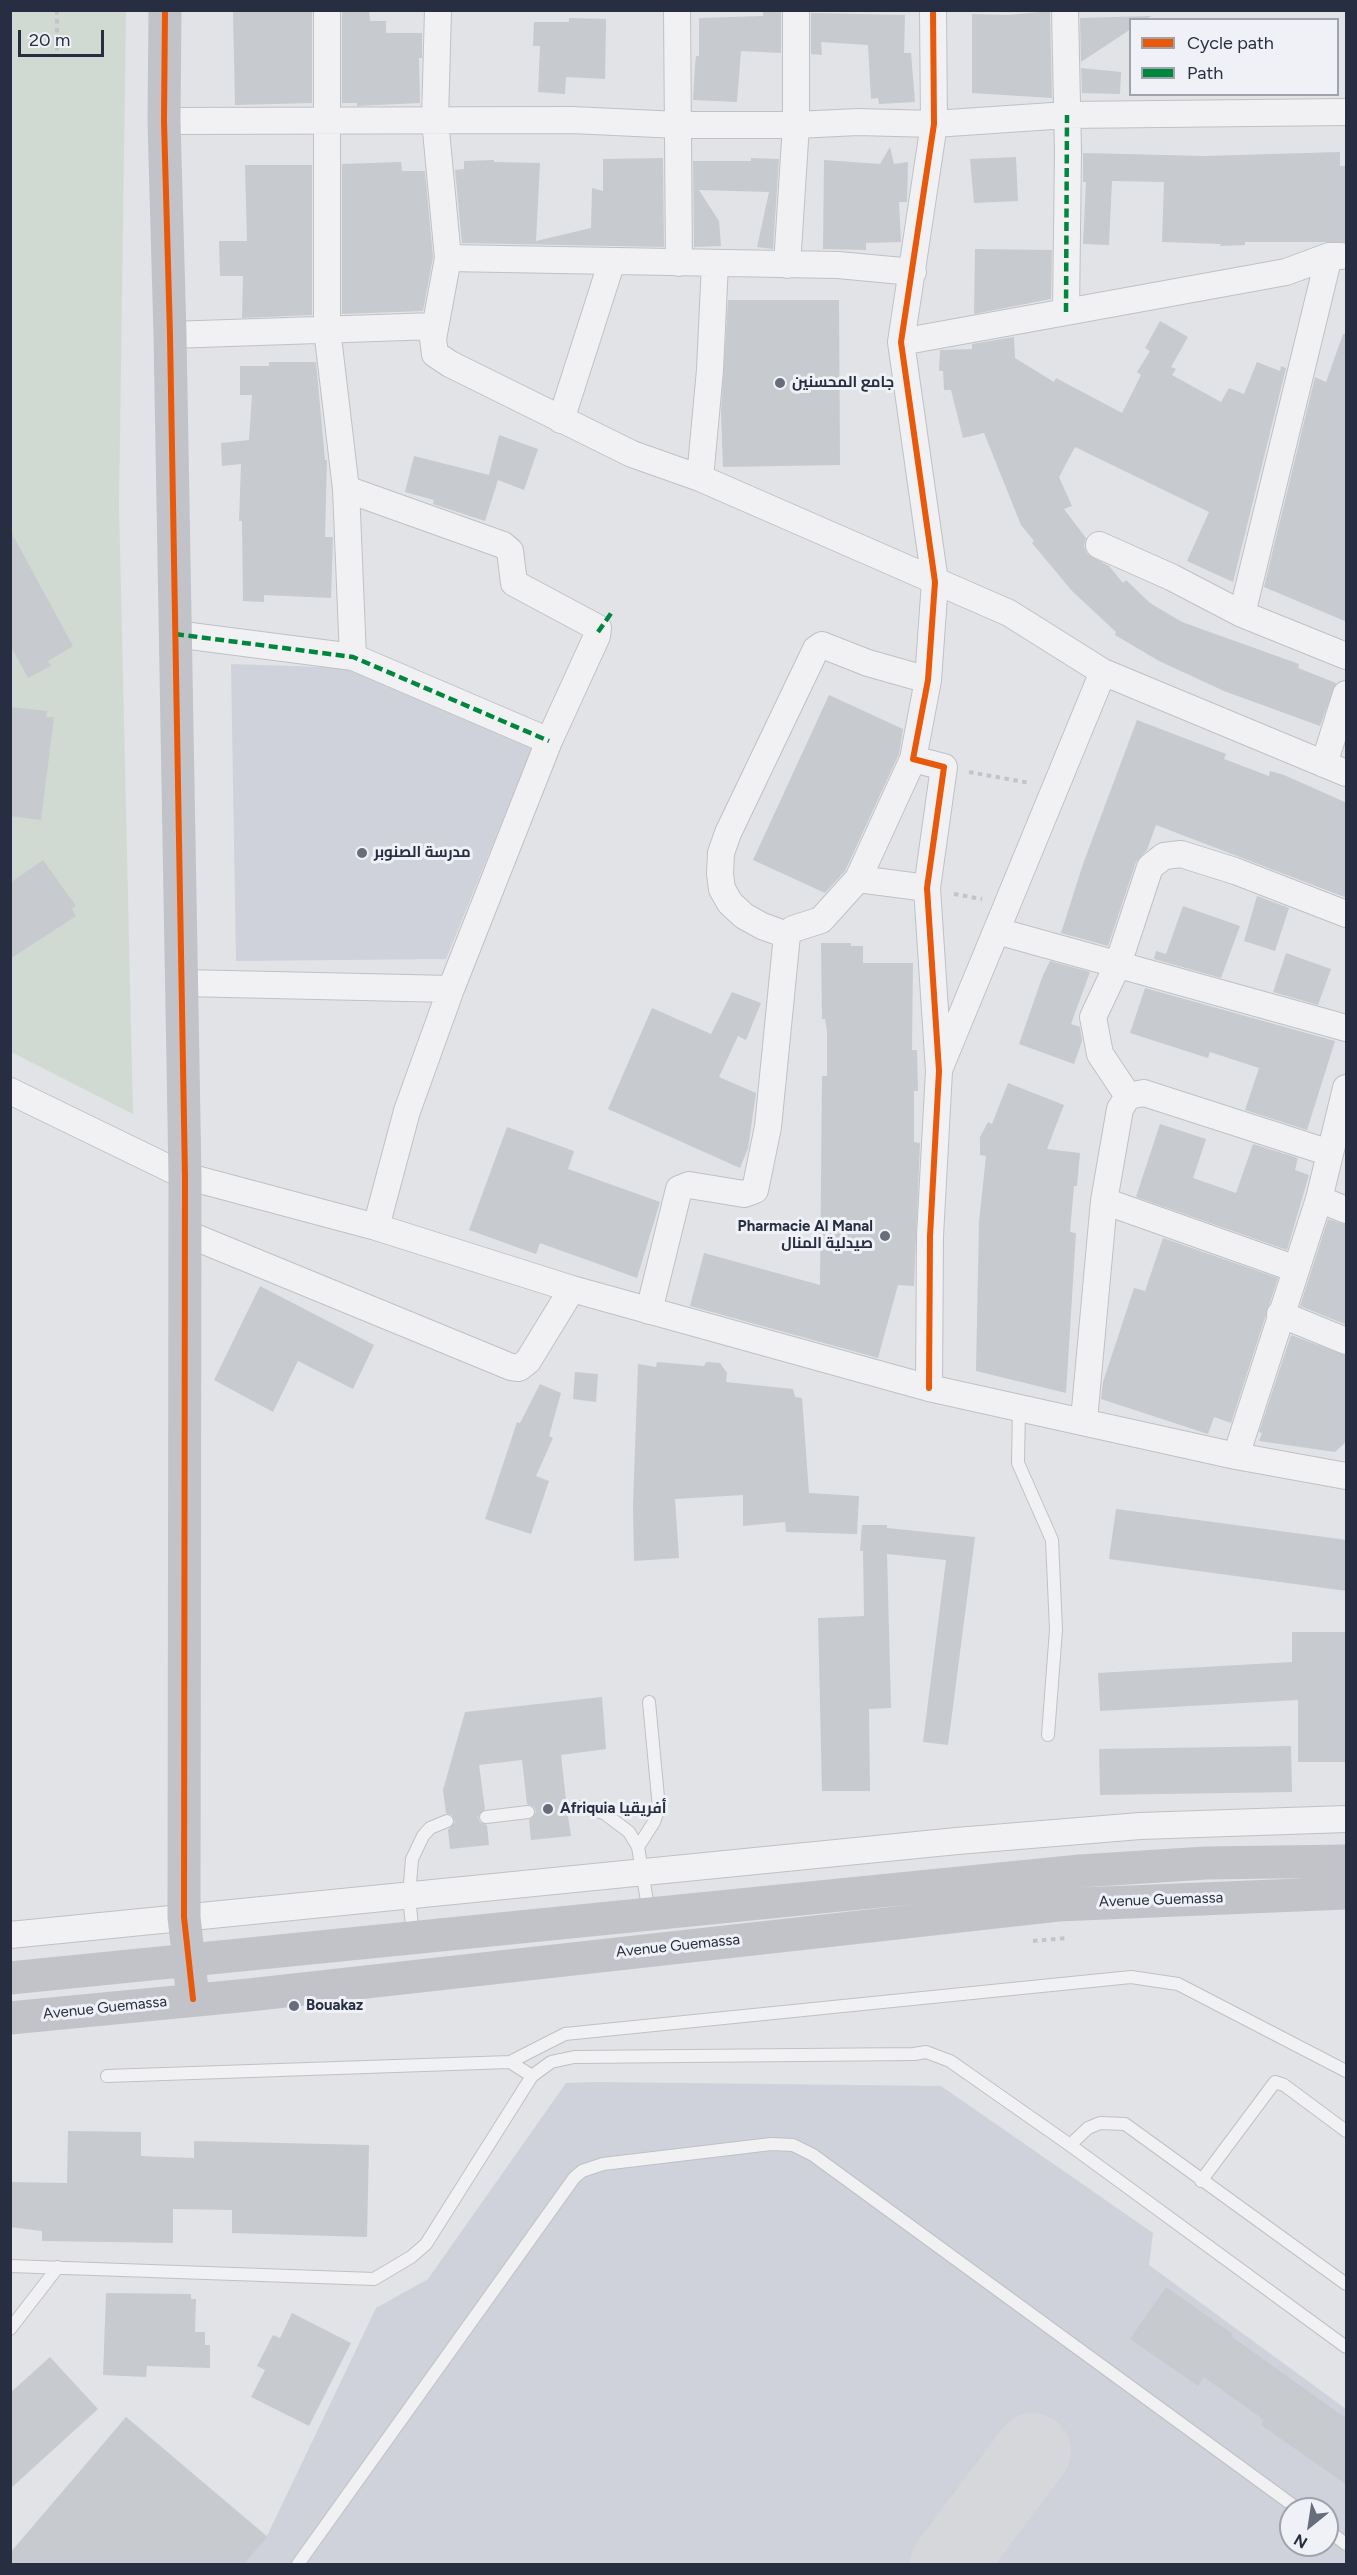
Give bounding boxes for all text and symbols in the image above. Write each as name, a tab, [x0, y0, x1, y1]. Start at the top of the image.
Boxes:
scale bar	[21, 18, 106, 56]
legend	[1129, 18, 1339, 96]
text: 20 m	[29, 29, 70, 51]
text: Cycle path	[1187, 32, 1274, 54]
text: Path	[1187, 62, 1223, 84]
place label: جامع المحسنين	[792, 374, 894, 392]
marker: جامع المحسنين	[773, 376, 787, 390]
place label: مدرسة الصنوبر	[374, 844, 471, 862]
marker: مدرسة الصنوبر	[355, 846, 369, 860]
place label: Pharmacie Al Manal صيدلية المنال	[738, 1218, 873, 1253]
marker: Pharmacie Al Manal صيدلية المنال	[878, 1229, 892, 1243]
place label: Afriquia أفريقيا	[560, 1800, 666, 1818]
marker: Afriquia أفريقيا	[541, 1802, 555, 1816]
street label: Avenue Guemassa	[1099, 1889, 1223, 1911]
street label: Avenue Guemassa	[615, 1931, 741, 1961]
street label: Avenue Guemassa	[42, 1993, 168, 2023]
place label: Bouakaz	[306, 1997, 363, 2015]
marker: Bouakaz	[287, 1999, 301, 2013]
north arrow	[1279, 2497, 1339, 2557]
text: N	[1291, 2530, 1311, 2553]

